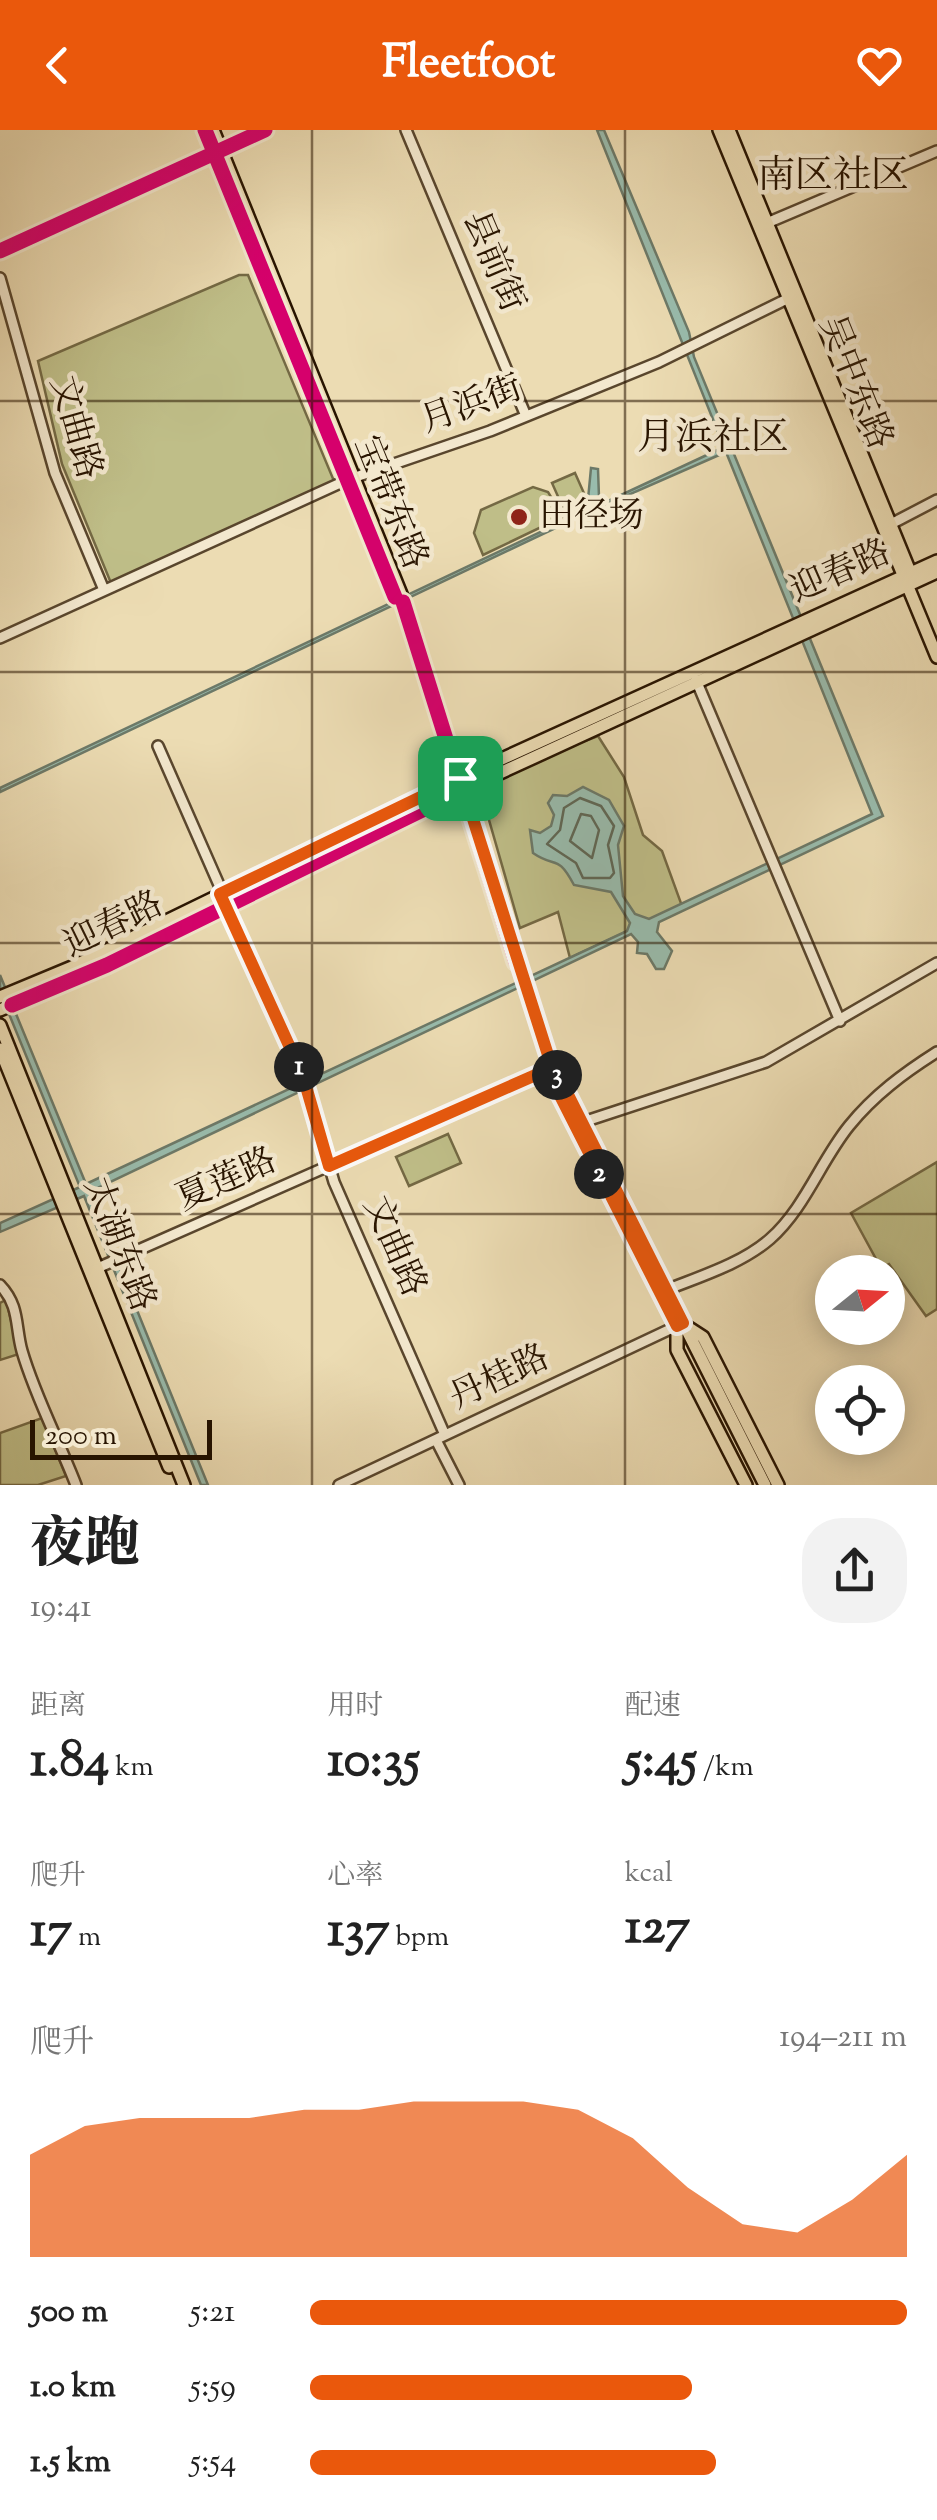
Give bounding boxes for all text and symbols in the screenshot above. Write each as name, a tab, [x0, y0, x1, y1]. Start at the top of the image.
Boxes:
text: Fleetfoot	[382, 33, 555, 98]
icon: back	[30, 38, 85, 93]
icon: heart	[852, 38, 907, 93]
district label: 南区社区	[757, 151, 909, 205]
street label: 县前街	[448, 204, 536, 320]
street label: 吴中东路	[804, 309, 904, 457]
street label: 月浜街	[414, 364, 530, 448]
street label: 文曲路	[35, 370, 113, 486]
district label: 月浜社区	[637, 413, 789, 467]
street label: 宝带东路	[339, 429, 439, 577]
place label: 田径场	[539, 492, 644, 543]
marker: 田径场	[508, 506, 530, 528]
street label: 迎春路	[783, 528, 899, 618]
pin	[418, 736, 503, 821]
icon: arrive	[433, 751, 488, 806]
street label: 迎春路	[56, 880, 172, 972]
pin: 1	[274, 1042, 324, 1092]
text: 1	[294, 1047, 304, 1087]
pin: 3	[532, 1050, 582, 1100]
text: 3	[551, 1055, 563, 1095]
street label: 夏莲路	[169, 1136, 285, 1226]
pin: 2	[574, 1149, 624, 1199]
text: 2	[592, 1154, 606, 1194]
street label: 太湖东路	[69, 1171, 167, 1319]
street label: 文曲路	[348, 1189, 438, 1305]
north arrow	[815, 1255, 905, 1345]
map controls	[815, 1255, 905, 1455]
street label: 丹桂路	[442, 1334, 558, 1424]
button: locate	[815, 1365, 905, 1455]
scale bar	[30, 1415, 212, 1460]
text: 200 m	[45, 1417, 117, 1457]
text: 夜跑	[30, 1508, 140, 1587]
button: share	[802, 1518, 907, 1623]
text: 19:41	[30, 1585, 91, 1631]
text: 距离	[30, 1687, 86, 1727]
text: 用时	[327, 1687, 383, 1727]
text: 配速	[625, 1687, 681, 1727]
text: 1.84	[30, 1727, 109, 1799]
text: 10:35	[327, 1727, 420, 1799]
text: 5:45	[625, 1727, 697, 1799]
text: km	[109, 1748, 154, 1788]
text: /km	[697, 1748, 754, 1788]
text: kcal	[625, 1854, 673, 1894]
text: 爬升	[30, 1857, 86, 1897]
text: 心率	[327, 1857, 383, 1897]
text: 127	[625, 1894, 690, 1966]
text: 17	[30, 1897, 72, 1969]
text: 137	[327, 1897, 390, 1969]
text: m	[72, 1918, 101, 1958]
text: bpm	[390, 1918, 449, 1958]
text: 194–211 m	[779, 2015, 907, 2061]
text: 爬升	[30, 2021, 94, 2067]
text: 500 m	[30, 2290, 108, 2336]
text: 5:21	[190, 2290, 235, 2336]
text: 1.0 km	[30, 2365, 116, 2411]
text: 5:59	[190, 2365, 236, 2411]
text: 1.5 km	[30, 2440, 111, 2486]
text: 5:54	[190, 2440, 236, 2486]

